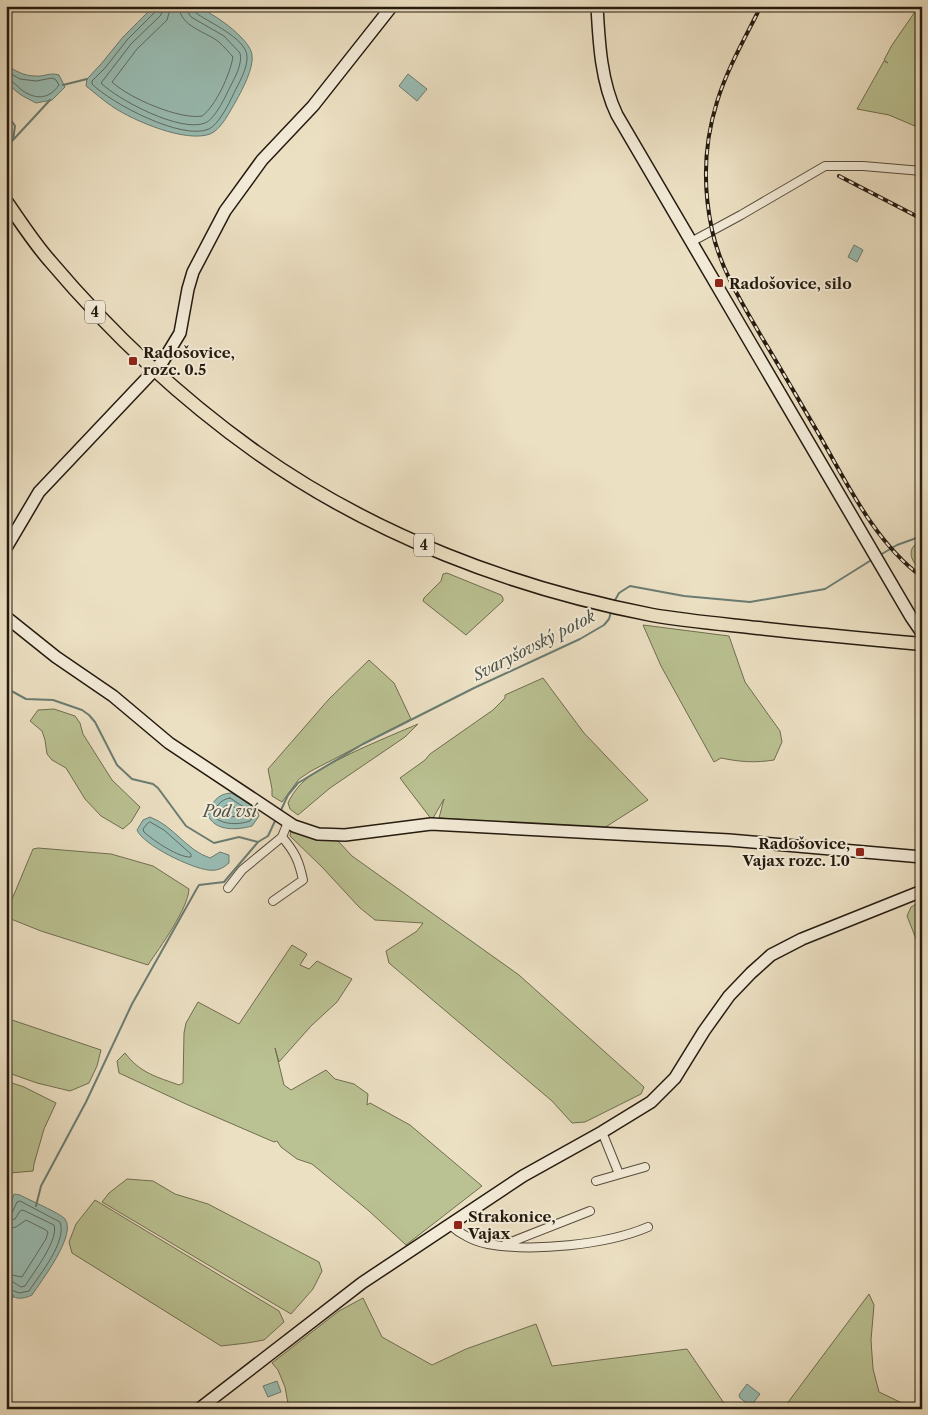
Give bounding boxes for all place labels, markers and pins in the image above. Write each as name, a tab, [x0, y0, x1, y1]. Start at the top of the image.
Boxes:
place label: Radošovice, silo	[729, 274, 852, 293]
marker: Radošovice, silo	[713, 277, 725, 289]
place label: Radošovice, rozc. 0.5	[143, 343, 235, 379]
marker: Radošovice, rozc. 0.5	[127, 355, 139, 367]
place label: Radošovice, Vajax rozc. 1.0	[742, 834, 850, 870]
marker: Radošovice, Vajax rozc. 1.0	[854, 846, 866, 858]
place label: Strakonice, Vajax	[467, 1207, 556, 1243]
marker: Strakonice, Vajax	[452, 1219, 464, 1231]

